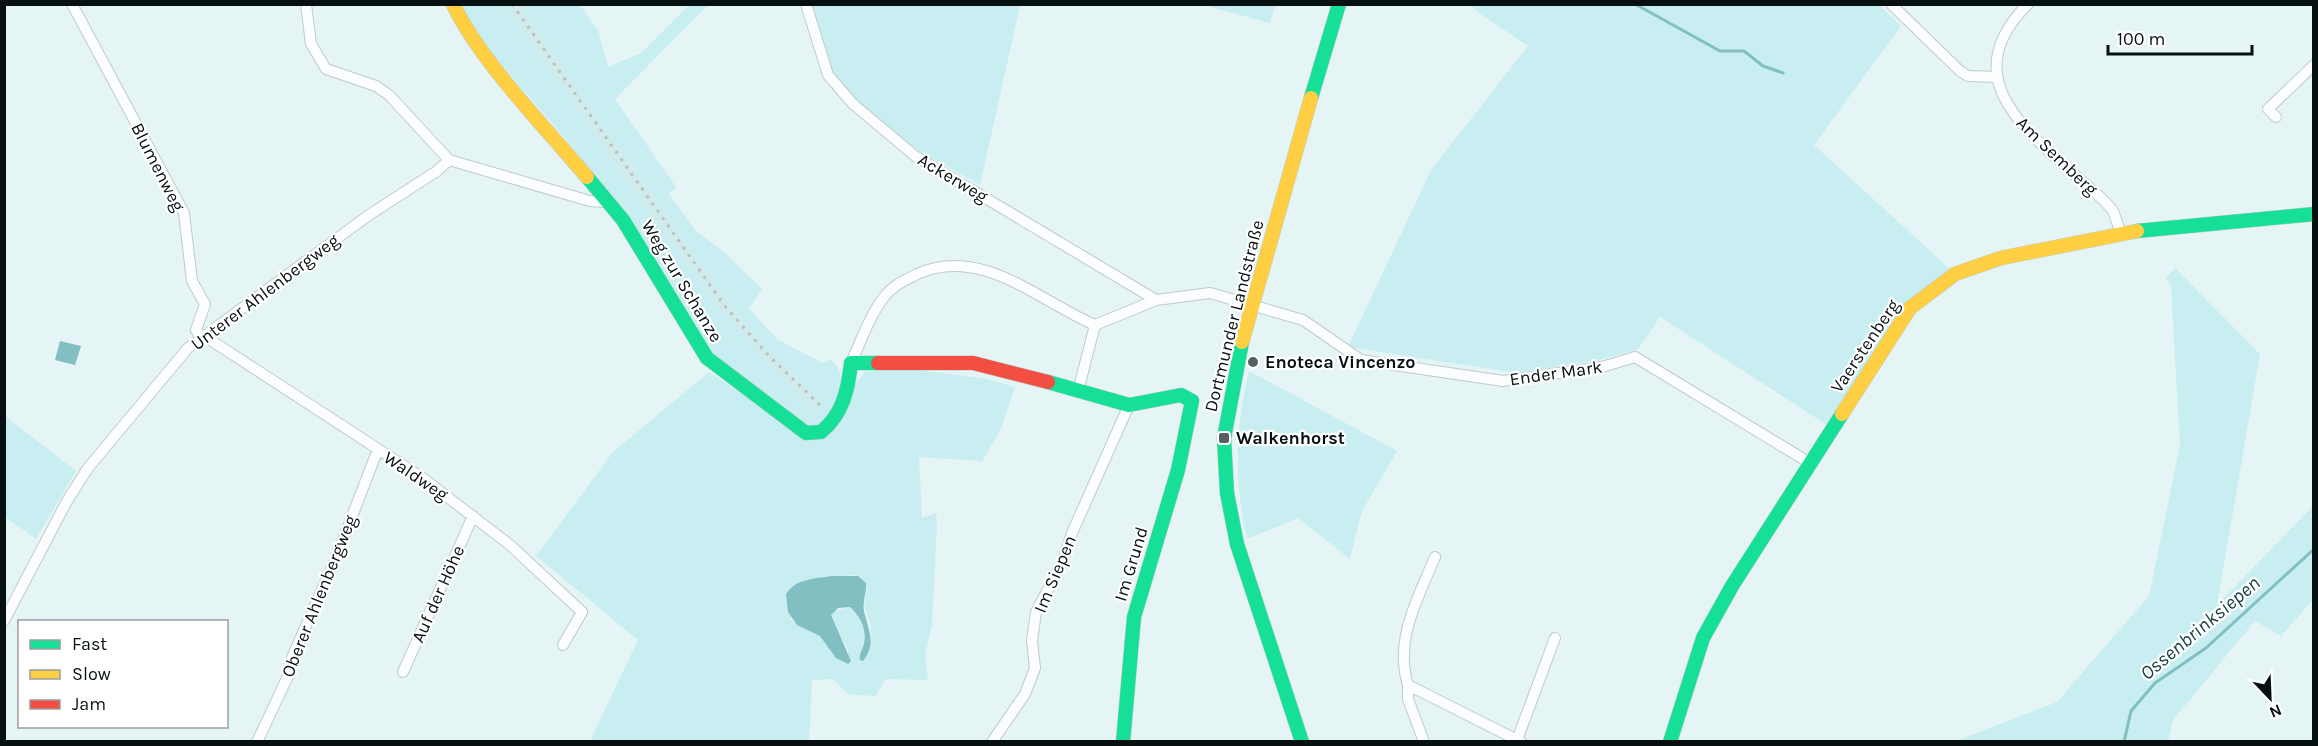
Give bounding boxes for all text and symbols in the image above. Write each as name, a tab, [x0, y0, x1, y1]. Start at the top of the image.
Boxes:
scale bar	[2108, 18, 2252, 56]
text: 100 m	[2117, 28, 2165, 50]
street label: Am Semberg	[2012, 112, 2102, 200]
street label: Blumenweg	[126, 119, 190, 215]
street label: Ackerweg	[914, 148, 992, 208]
street label: Weg zur Schanze	[637, 216, 727, 346]
street label: Dortmunder Landstraße	[1199, 218, 1269, 414]
street label: Unterer Ahlenbergweg	[186, 229, 344, 355]
street label: Vaerstenberg	[1826, 295, 1904, 397]
place label: Enoteca Vincenzo	[1265, 351, 1416, 373]
marker: Enoteca Vincenzo	[1246, 355, 1260, 369]
street label: Ender Mark	[1508, 356, 1604, 390]
place label: Walkenhorst	[1236, 427, 1345, 449]
marker: Walkenhorst	[1217, 431, 1231, 445]
street label: Waldweg	[379, 446, 453, 506]
street label: Oberer Ahlenbergweg	[276, 512, 362, 680]
street label: Im Grund	[1109, 524, 1153, 604]
street label: Im Siepen	[1029, 532, 1081, 616]
street label: Auf der Höhe	[407, 542, 469, 646]
water label: Ossenbrinksiepen	[2135, 571, 2265, 685]
legend	[18, 620, 228, 728]
text: Fast	[72, 633, 107, 655]
text: Slow	[72, 663, 111, 685]
north arrow	[2240, 668, 2300, 728]
text: Jam	[72, 693, 106, 715]
text: N	[2267, 700, 2285, 722]

